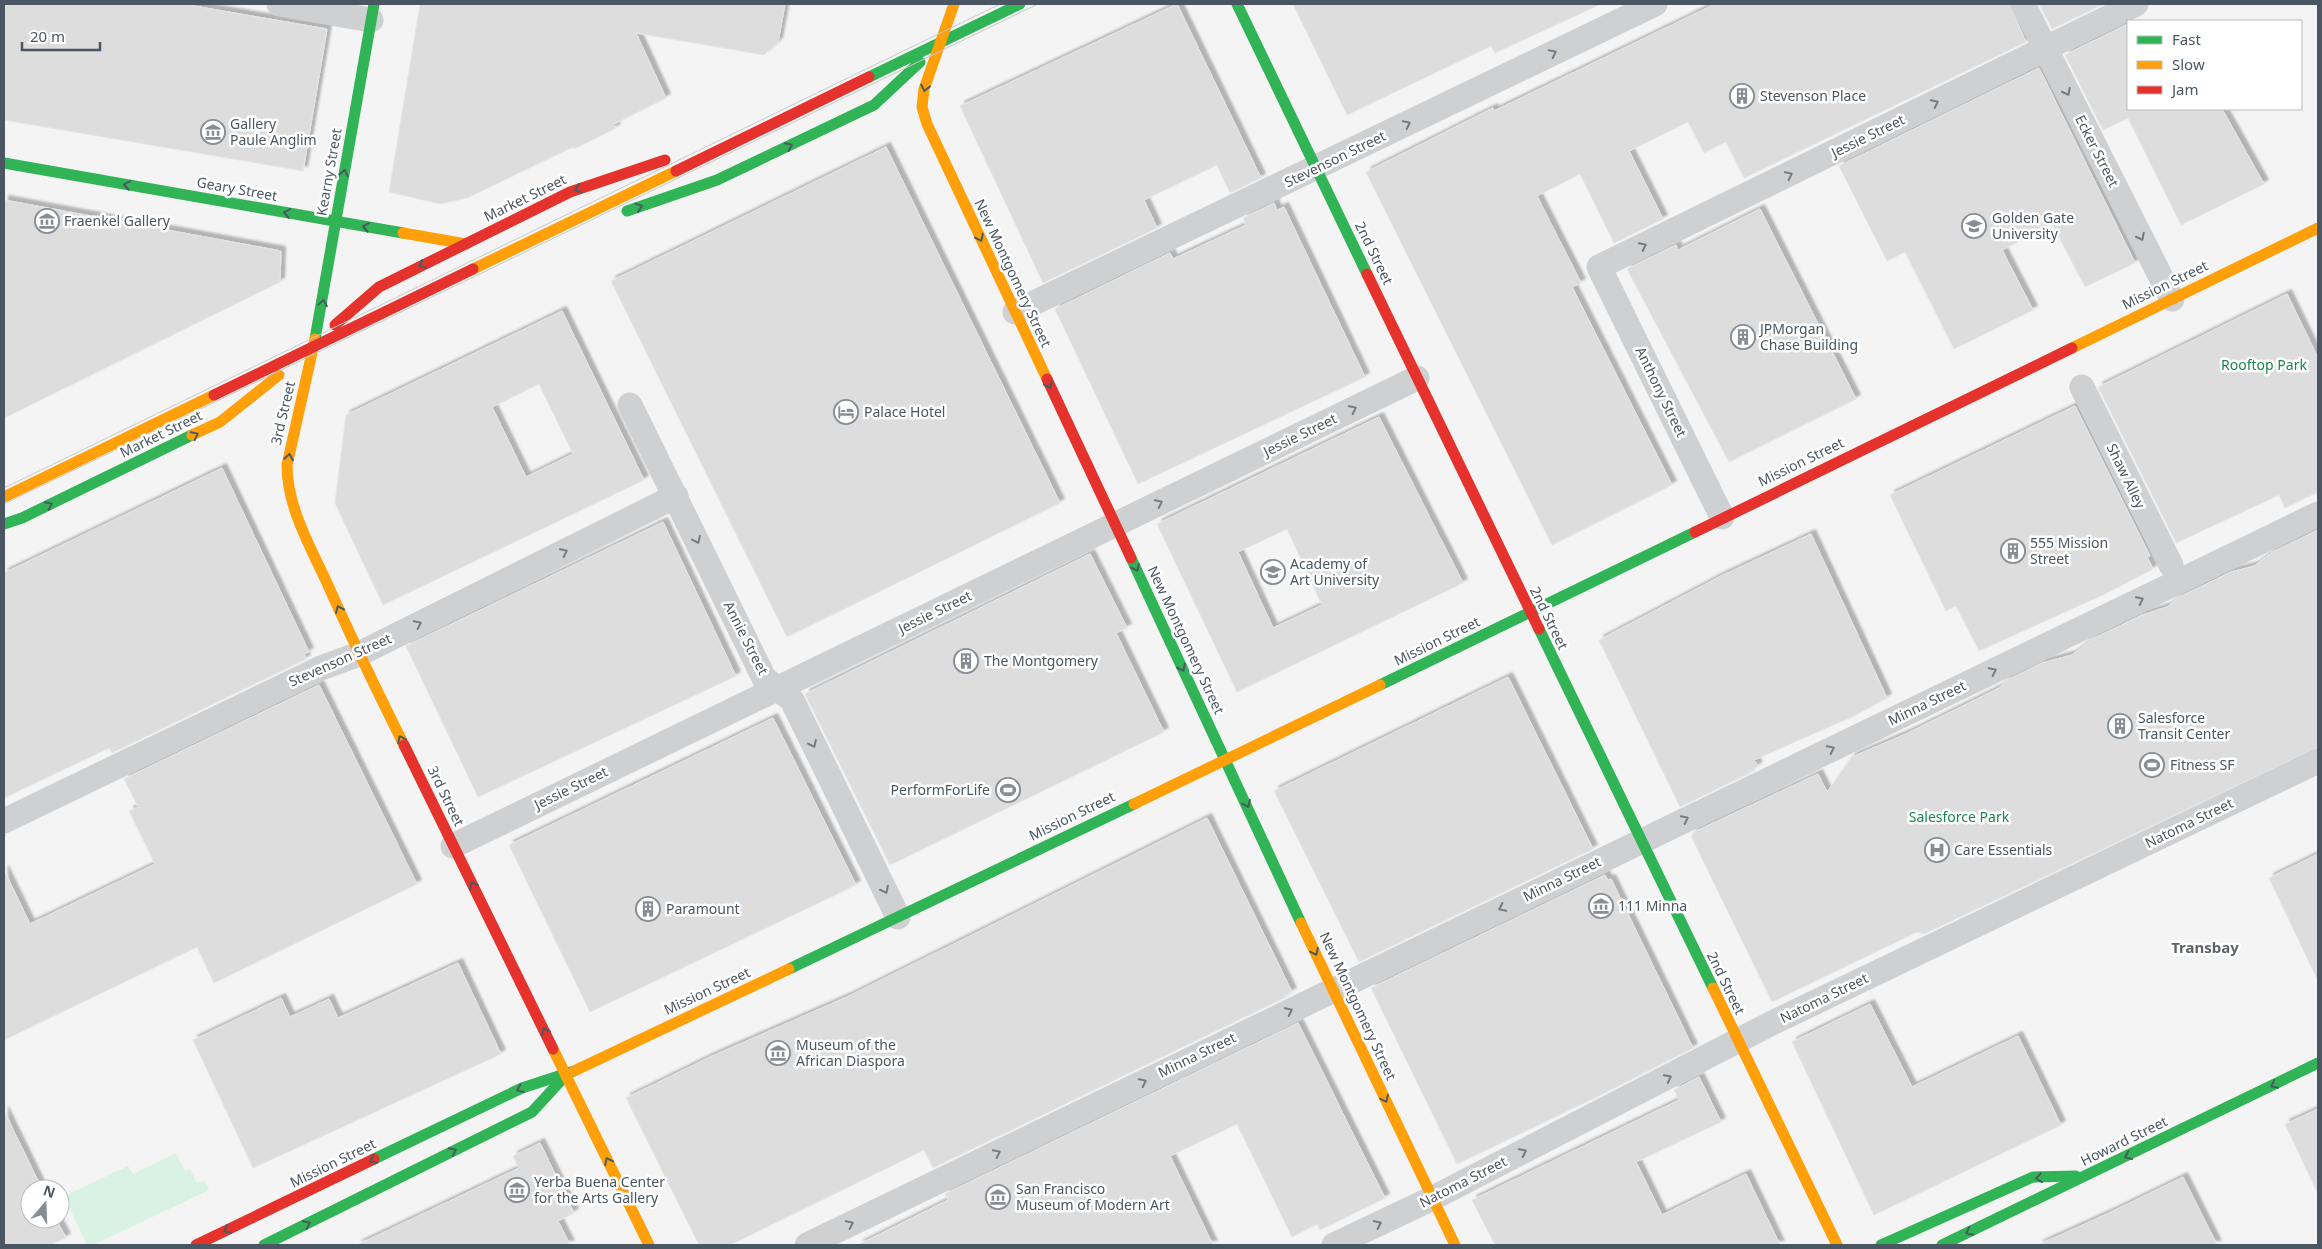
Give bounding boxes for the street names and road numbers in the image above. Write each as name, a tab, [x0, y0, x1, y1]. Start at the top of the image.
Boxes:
street label: Jessie Street	[1826, 110, 1908, 162]
street label: Ecker Street	[2071, 112, 2124, 190]
street label: Stevenson Street	[1281, 126, 1389, 191]
street label: Kearny Street	[311, 127, 346, 217]
street label: Market Street	[480, 169, 569, 226]
street label: Geary Street	[195, 172, 279, 205]
street label: New Montgomery Street	[971, 196, 1056, 350]
street label: 2nd Street	[1351, 218, 1398, 288]
street label: Mission Street	[2119, 256, 2211, 314]
street label: Anthony Street	[1631, 343, 1692, 440]
street label: 3rd Street	[266, 379, 299, 447]
street label: Market Street	[116, 405, 205, 462]
street label: Jessie Street	[1258, 409, 1340, 461]
street label: Mission Street	[1755, 433, 1847, 491]
street label: Shaw Alley	[2103, 440, 2151, 512]
street label: New Montgomery Street	[1144, 563, 1229, 717]
street label: 2nd Street	[1526, 583, 1573, 653]
street label: Jessie Street	[893, 586, 975, 638]
street label: Annie Street	[720, 598, 773, 678]
street label: Mission Street	[1391, 612, 1483, 670]
street label: Stevenson Street	[285, 628, 394, 691]
street label: Minna Street	[1885, 676, 1969, 730]
street label: 3rd Street	[424, 762, 469, 829]
street label: Jessie Street	[529, 762, 611, 814]
street label: Mission Street	[1026, 787, 1118, 845]
street label: Natoma Street	[2142, 793, 2236, 852]
street label: Minna Street	[1520, 852, 1604, 906]
street label: New Montgomery Street	[1316, 929, 1401, 1083]
street label: 2nd Street	[1703, 948, 1750, 1018]
street label: Mission Street	[661, 962, 753, 1019]
street label: Natoma Street	[1777, 968, 1871, 1027]
street label: Minna Street	[1155, 1028, 1239, 1082]
street label: Howard Street	[2077, 1111, 2170, 1170]
street label: Mission Street	[287, 1134, 379, 1192]
street label: Natoma Street	[1416, 1151, 1510, 1212]

